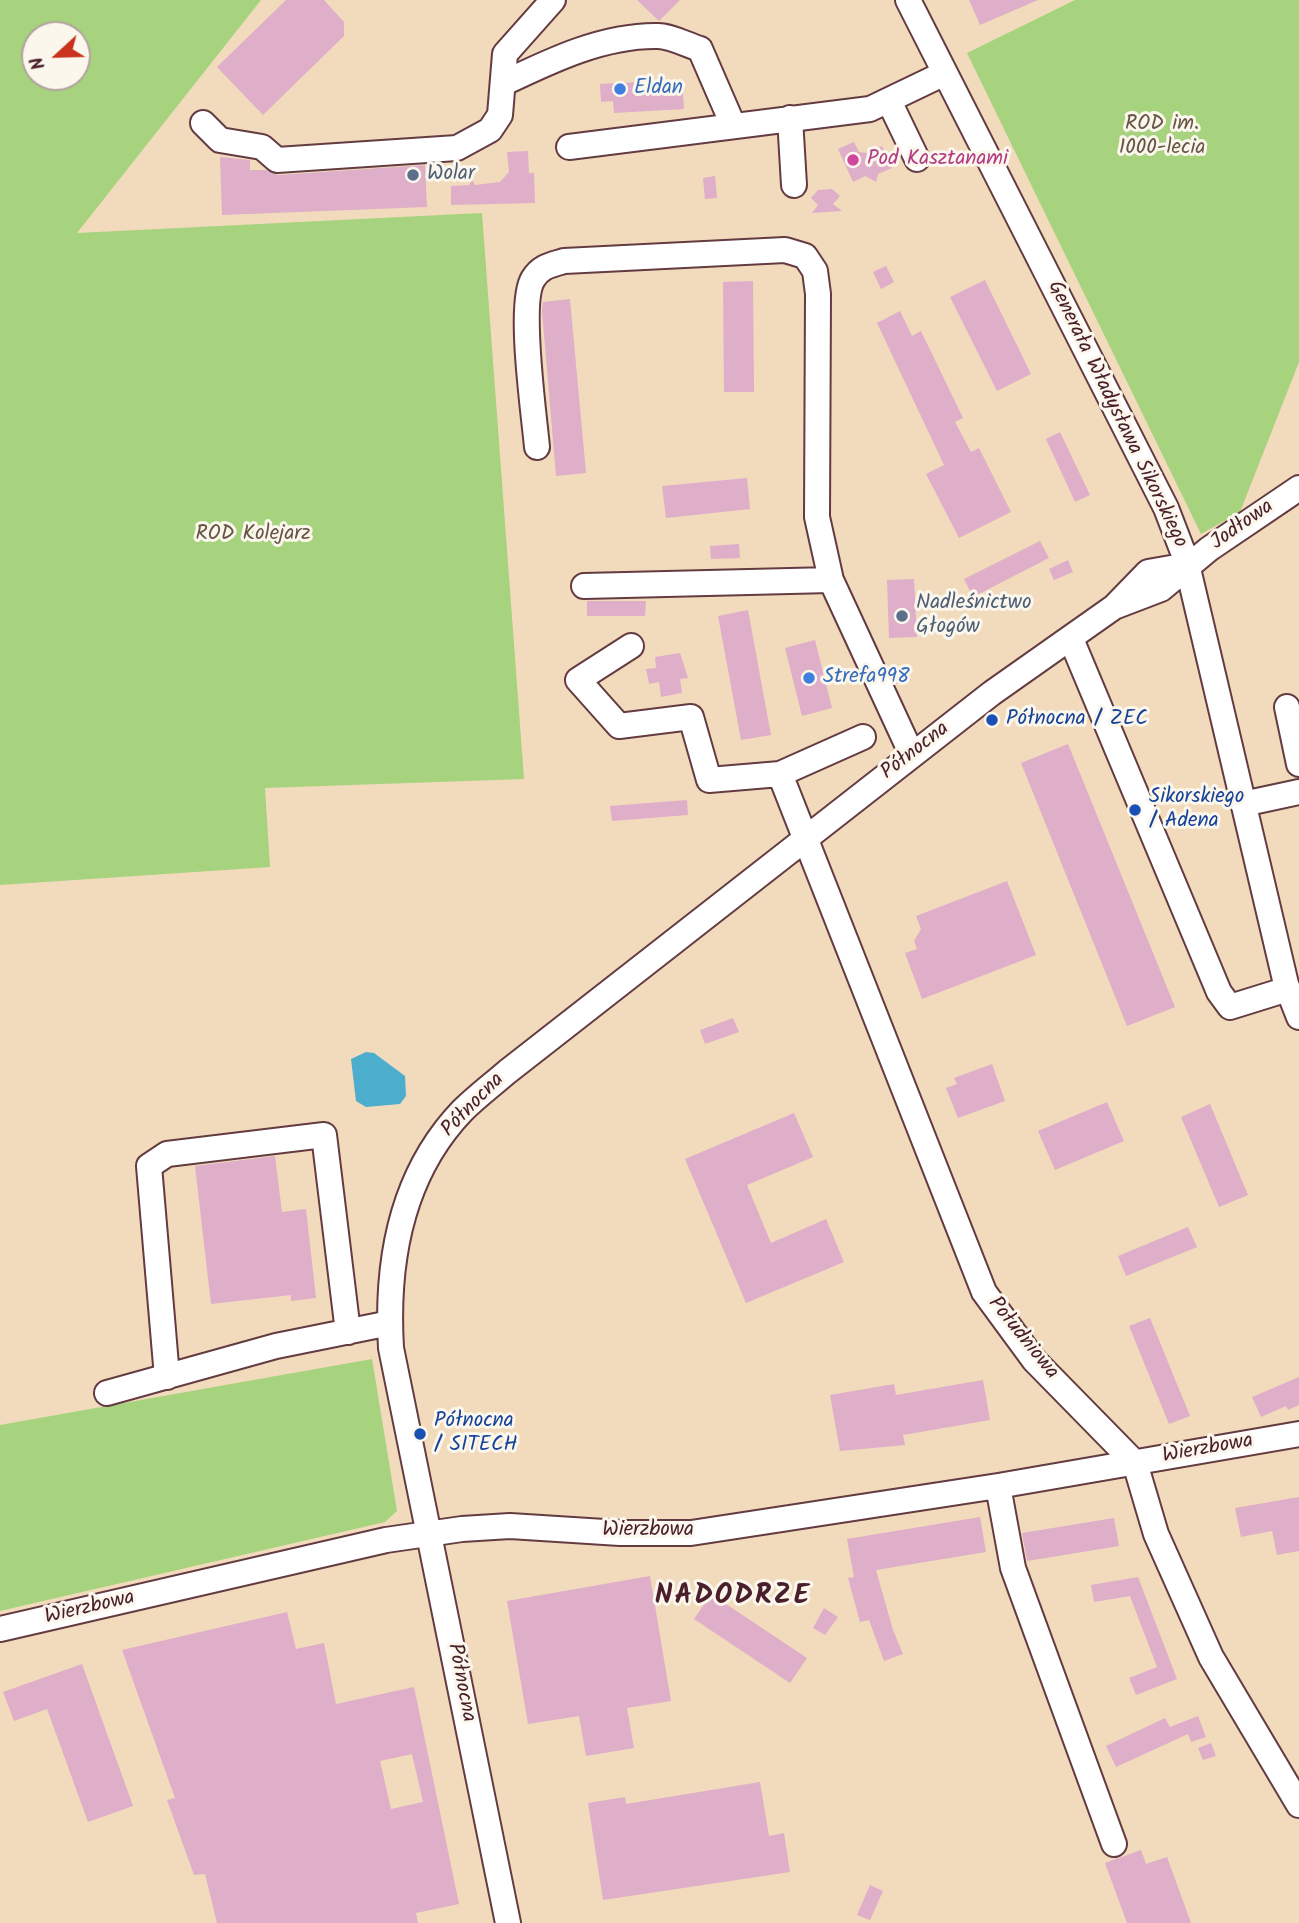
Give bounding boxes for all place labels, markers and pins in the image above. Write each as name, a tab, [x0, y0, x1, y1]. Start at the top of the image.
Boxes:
place label: Eldan	[634, 76, 683, 102]
marker: Eldan	[612, 81, 628, 97]
place label: Pod Kasztanami	[867, 147, 1008, 173]
marker: Pod Kasztanami	[845, 152, 861, 168]
place label: Wolar	[427, 162, 475, 188]
marker: Wolar	[405, 167, 421, 183]
place label: Nadleśnictwo Głogów	[916, 591, 1031, 641]
marker: Nadleśnictwo Głogów	[894, 608, 910, 624]
place label: Strefa998	[823, 665, 910, 691]
marker: Strefa998	[801, 670, 817, 686]
place label: Północna / ZEC	[1006, 707, 1148, 733]
marker: Północna / ZEC	[984, 712, 1000, 728]
place label: Sikorskiego / Adena	[1149, 785, 1244, 835]
marker: Sikorskiego / Adena	[1127, 802, 1143, 818]
place label: Północna / SITECH	[434, 1409, 518, 1459]
marker: Północna / SITECH	[412, 1426, 428, 1442]

